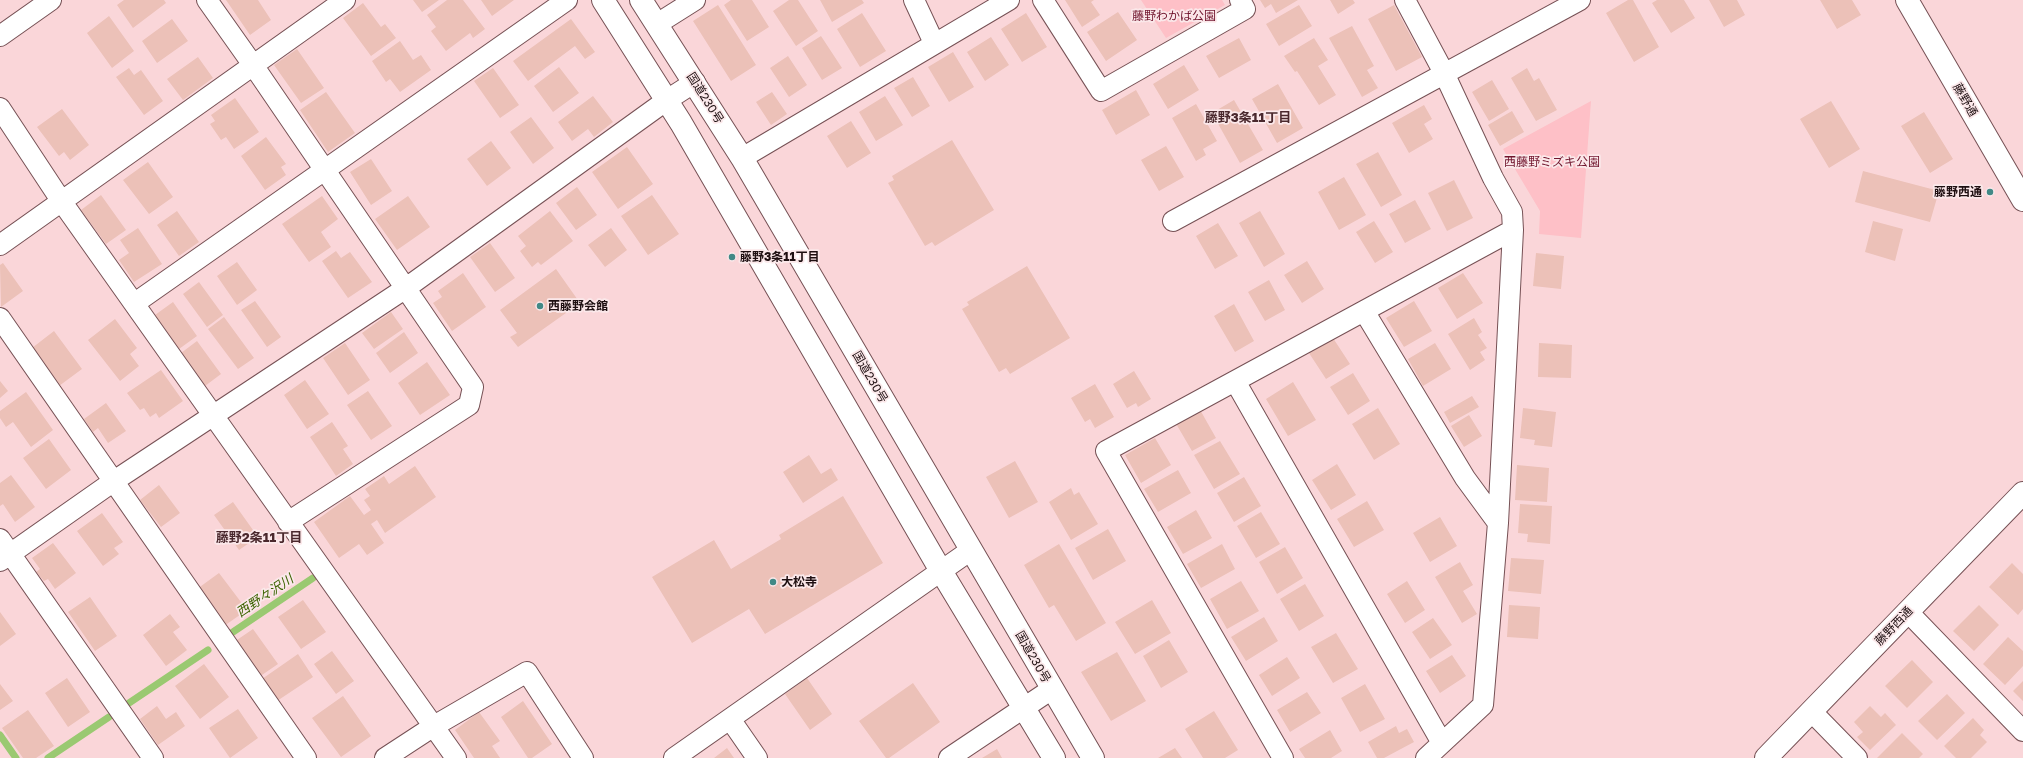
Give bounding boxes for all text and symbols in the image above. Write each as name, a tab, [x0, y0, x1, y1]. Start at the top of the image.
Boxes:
park label: 藤野わかば公園	[1132, 9, 1216, 23]
street label: 国道230号	[684, 70, 726, 126]
street label: 藤野通	[1950, 81, 1980, 119]
district label: 藤野3条11丁目	[1205, 110, 1291, 126]
park label: 西藤野ミズキ公園	[1504, 155, 1600, 169]
place label: 藤野西通	[1934, 185, 1982, 199]
marker: 藤野西通	[1985, 187, 1995, 197]
place label: 藤野3条11丁目	[740, 250, 820, 264]
marker: 藤野3条11丁目	[727, 252, 737, 262]
place label: 西藤野会館	[548, 299, 608, 313]
marker: 西藤野会館	[535, 301, 545, 311]
street label: 国道230号	[849, 349, 891, 405]
district label: 藤野2条11丁目	[216, 530, 302, 546]
water label: 西野々沢川	[234, 571, 296, 621]
place label: 大松寺	[781, 575, 817, 589]
marker: 大松寺	[768, 577, 778, 587]
street label: 藤野西通	[1872, 604, 1916, 648]
street label: 国道230号	[1012, 629, 1054, 685]

